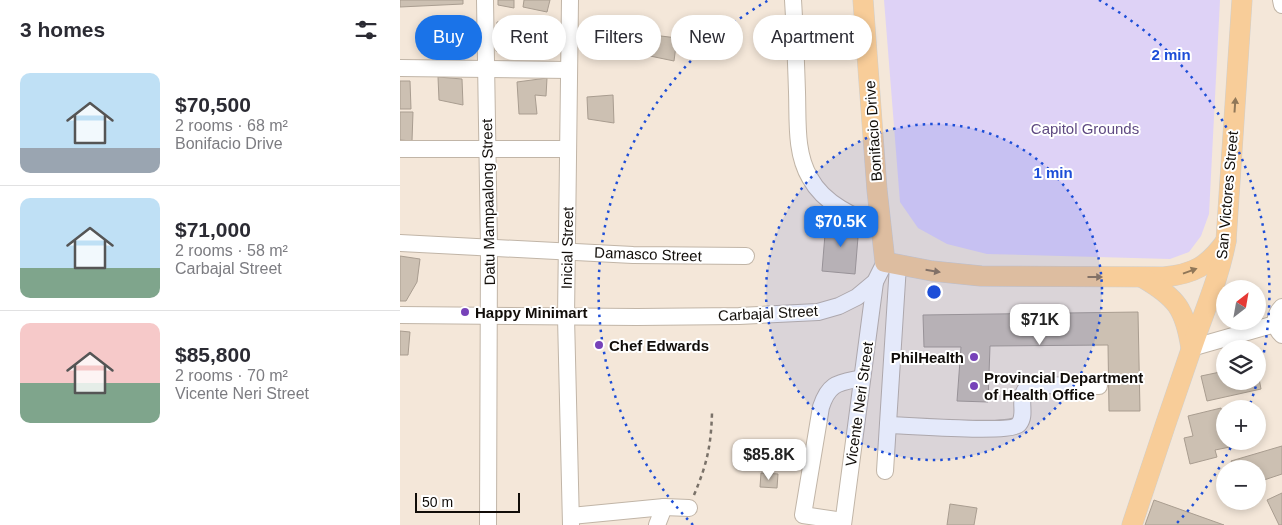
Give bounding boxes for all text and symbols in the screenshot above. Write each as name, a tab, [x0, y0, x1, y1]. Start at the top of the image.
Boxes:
chip: Buy	[415, 15, 482, 60]
chip: Rent	[492, 15, 566, 60]
chip: Filters	[576, 15, 661, 60]
chip: New	[671, 15, 743, 60]
chip: Apartment	[753, 15, 872, 60]
icon: filters	[352, 16, 380, 44]
text: 3 homes	[20, 18, 105, 41]
text: 2 min	[1151, 46, 1191, 63]
street label: Bonifacio Drive	[861, 80, 885, 182]
icon: home	[60, 93, 120, 153]
text: $70,500	[175, 93, 251, 116]
one-way arrow	[1232, 97, 1240, 113]
text: 2 rooms · 68 m²	[175, 117, 288, 134]
street label: Datu Mampaalong Street	[478, 118, 498, 286]
park label: Capitol Grounds	[1031, 120, 1139, 137]
street label: San Victores Street	[1213, 129, 1241, 260]
text: Bonifacio Drive	[175, 135, 283, 152]
text: 1 min	[1033, 164, 1073, 181]
street label: Inicial Street	[558, 206, 576, 289]
pin: $70.5K	[800, 206, 882, 248]
text: $70.5K	[815, 213, 867, 230]
icon: home	[60, 218, 120, 278]
text: $71,000	[175, 218, 251, 241]
text: 2 rooms · 58 m²	[175, 242, 288, 259]
street label: Damasco Street	[594, 244, 703, 264]
text: Carbajal Street	[175, 260, 282, 277]
one-way arrow	[925, 267, 941, 275]
one-way arrow	[1183, 267, 1198, 274]
one-way arrow	[1087, 273, 1103, 281]
north arrow	[1216, 280, 1266, 330]
map controls	[1216, 280, 1266, 510]
centre of rings	[925, 283, 943, 301]
street label: Carbajal Street	[718, 302, 819, 324]
place label: Happy Minimart	[475, 304, 588, 321]
pin: $71K	[1010, 304, 1070, 346]
marker: Happy Minimart	[459, 306, 471, 318]
text: $71K	[1021, 311, 1059, 328]
place label: Chef Edwards	[609, 337, 709, 354]
marker: Chef Edwards	[593, 339, 605, 351]
street label: Vicente Neri Street	[842, 340, 876, 467]
button: layers	[1216, 340, 1266, 390]
icon: home	[60, 343, 120, 403]
text: $85,800	[175, 343, 251, 366]
place label: PhilHealth	[891, 349, 964, 366]
marker: PhilHealth	[968, 351, 980, 363]
text: 2 rooms · 70 m²	[175, 367, 288, 384]
place label: Provincial Department of Health Office	[984, 369, 1143, 403]
marker: Provincial Department of Health Office	[968, 380, 980, 392]
text: Vicente Neri Street	[175, 385, 309, 402]
button: +	[1216, 400, 1266, 450]
pin: $85.8K	[728, 438, 810, 481]
text: $85.8K	[743, 446, 795, 463]
button: −	[1216, 460, 1266, 510]
scale bar	[415, 490, 520, 513]
text: 50 m	[422, 494, 453, 510]

